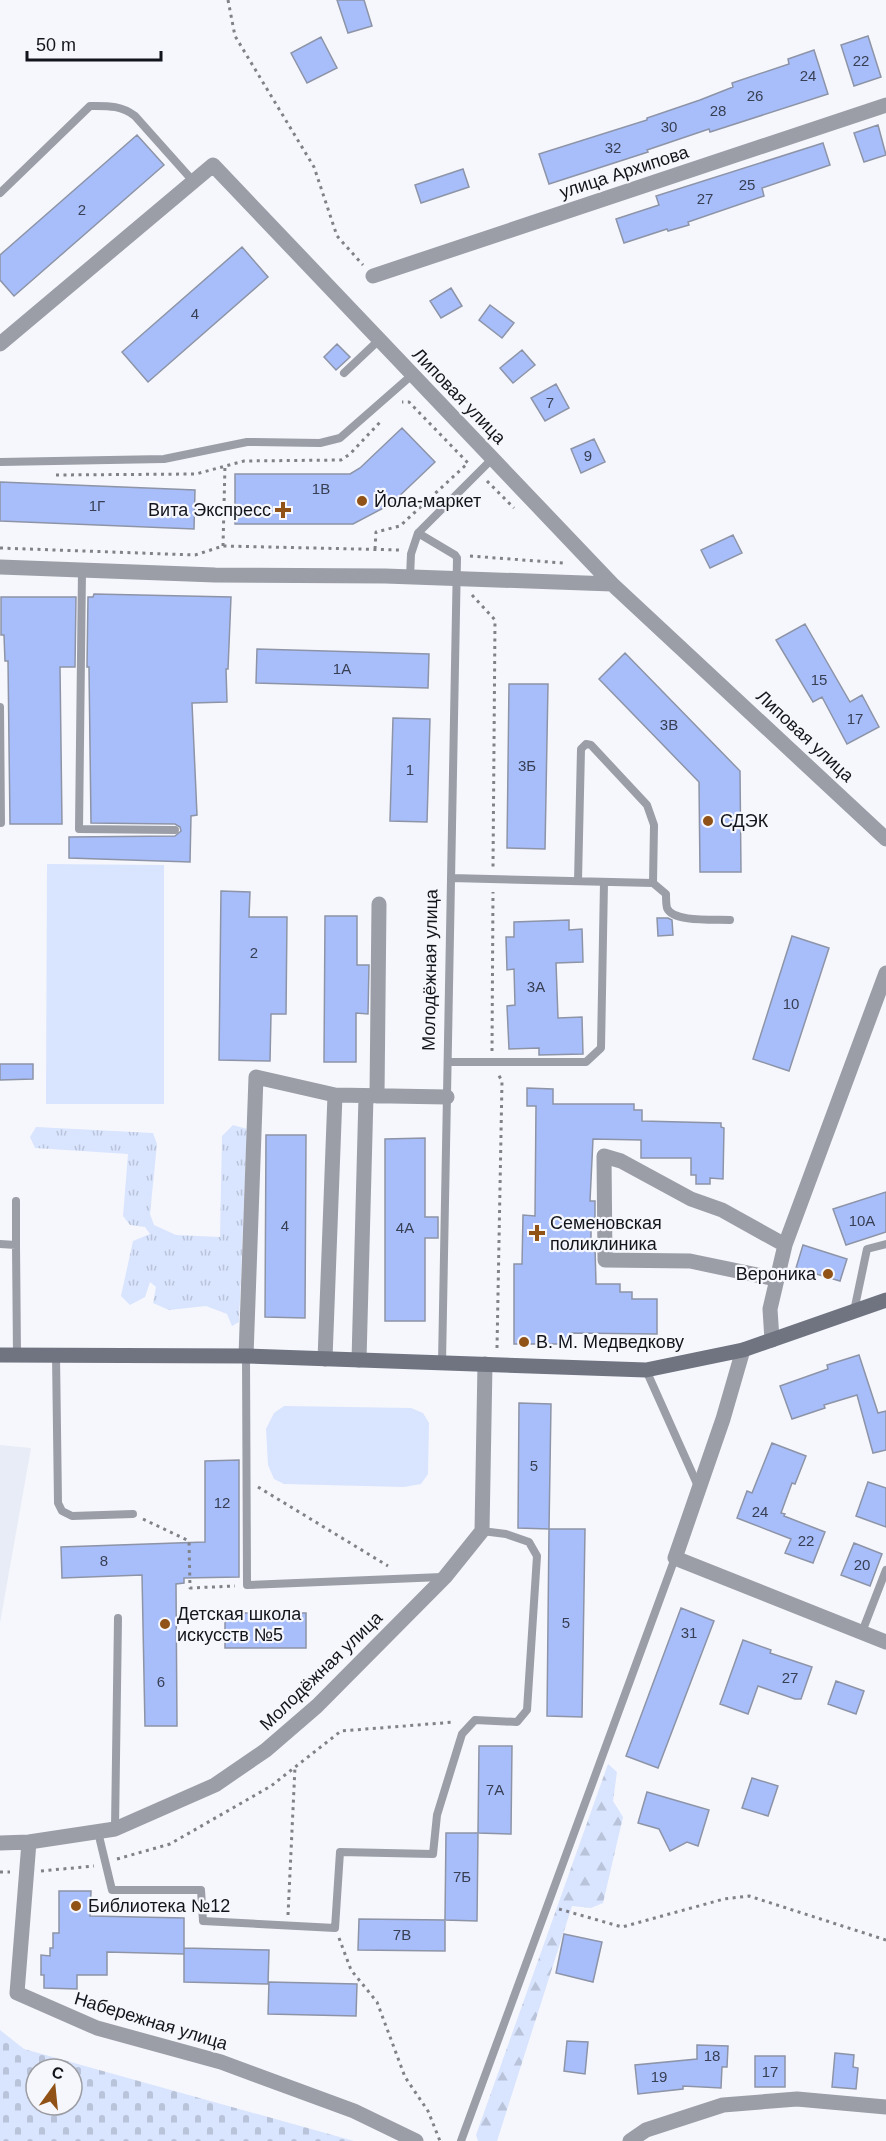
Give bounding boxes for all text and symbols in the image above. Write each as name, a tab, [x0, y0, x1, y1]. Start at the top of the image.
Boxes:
scale bar	[27, 24, 160, 62]
text: 50 m	[36, 35, 76, 55]
house number: 22	[853, 52, 869, 69]
house number: 24	[800, 67, 816, 84]
house number: 26	[747, 87, 763, 104]
house number: 28	[710, 102, 726, 119]
house number: 30	[661, 118, 677, 135]
house number: 32	[605, 139, 621, 156]
street label: улица Архипова	[557, 141, 692, 202]
house number: 25	[739, 176, 755, 193]
house number: 27	[697, 190, 713, 207]
house number: 2	[78, 201, 86, 218]
house number: 4	[191, 305, 199, 322]
street label: Липовая улица	[408, 344, 510, 449]
house number: 7	[546, 394, 554, 411]
house number: 9	[584, 447, 592, 464]
house number: 1В	[312, 480, 330, 497]
place label: Йола-маркет	[374, 490, 481, 511]
marker: Йола-маркет	[355, 494, 369, 508]
house number: 1Г	[89, 497, 105, 514]
place label: Вита Экспресс	[148, 500, 271, 520]
marker: Вита Экспресс	[276, 503, 290, 517]
house number: 1А	[333, 660, 351, 677]
house number: 15	[811, 671, 827, 688]
street label: Липовая улица	[752, 686, 858, 787]
house number: 17	[847, 710, 863, 727]
house number: 3В	[660, 716, 678, 733]
house number: 3Б	[518, 757, 536, 774]
house number: 1	[406, 761, 414, 778]
place label: СДЭК	[720, 811, 769, 831]
marker: СДЭК	[701, 814, 715, 828]
street label: Молодёжная улица	[419, 888, 441, 1051]
house number: 2	[250, 944, 258, 961]
house number: 3А	[527, 978, 545, 995]
house number: 10	[783, 995, 799, 1012]
house number: 10А	[849, 1212, 875, 1229]
place label: Семеновская поликлиника	[550, 1213, 662, 1254]
house number: 4	[281, 1217, 289, 1234]
house number: 4А	[396, 1219, 414, 1236]
marker: Семеновская поликлиника	[528, 1224, 546, 1242]
place label: Вероника	[736, 1264, 817, 1284]
marker: Вероника	[821, 1267, 835, 1281]
place label: В. М. Медведкову	[536, 1332, 684, 1352]
marker: В. М. Медведкову	[517, 1335, 531, 1349]
house number: 5	[530, 1457, 538, 1474]
house number: 12	[214, 1494, 230, 1511]
house number: 24	[752, 1503, 768, 1520]
house number: 22	[798, 1532, 814, 1549]
house number: 8	[100, 1552, 108, 1569]
house number: 20	[854, 1556, 870, 1573]
place label: Детская школа искусств №5	[177, 1604, 302, 1645]
street label: Молодёжная улица	[256, 1607, 387, 1734]
house number: 5	[562, 1614, 570, 1631]
marker: Детская школа искусств №5	[158, 1617, 172, 1631]
house number: 31	[681, 1624, 697, 1641]
house number: 27	[782, 1669, 798, 1686]
house number: 6	[157, 1673, 165, 1690]
house number: 7А	[486, 1781, 504, 1798]
house number: 7Б	[453, 1868, 471, 1885]
place label: Библиотека №12	[88, 1896, 230, 1916]
marker: Библиотека №12	[69, 1899, 83, 1913]
house number: 7В	[393, 1926, 411, 1943]
street label: Набережная улица	[72, 1988, 231, 2054]
house number: 18	[704, 2047, 720, 2064]
north arrow	[24, 2057, 84, 2117]
text: С	[50, 2063, 66, 2083]
house number: 17	[762, 2063, 778, 2080]
house number: 19	[651, 2068, 667, 2085]

